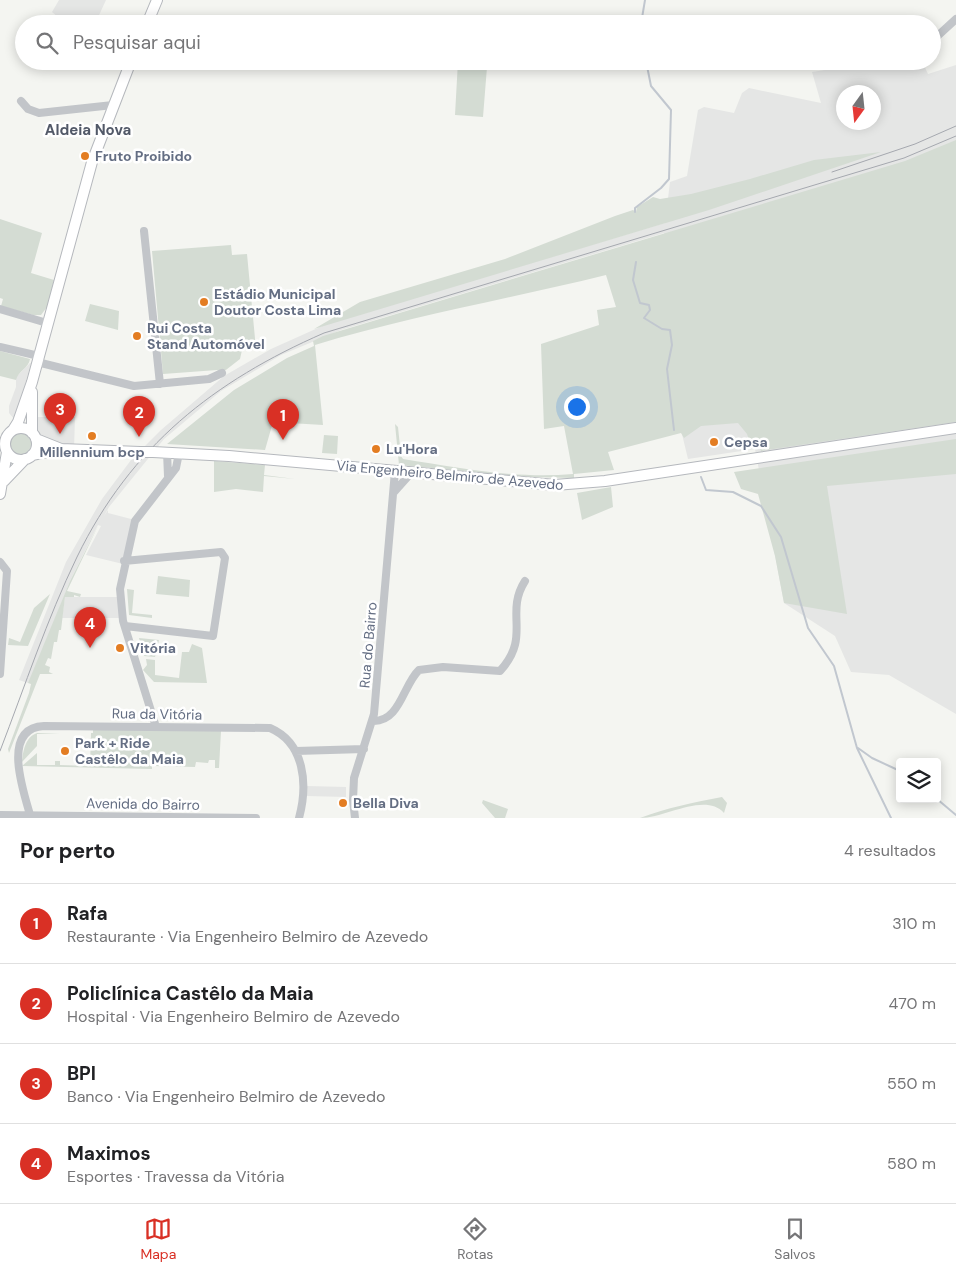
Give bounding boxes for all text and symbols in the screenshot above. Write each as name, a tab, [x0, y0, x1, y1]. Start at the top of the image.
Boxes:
search box	[15, 15, 941, 70]
icon: search	[33, 29, 61, 57]
text: Pesquisar aqui	[73, 30, 201, 55]
north arrow	[836, 85, 881, 130]
district label: Aldeia Nova	[45, 120, 131, 140]
place label: Fruto Proibido	[95, 147, 192, 165]
marker: Fruto Proibido	[79, 150, 91, 162]
place label: Estádio Municipal Doutor Costa Lima	[214, 285, 341, 319]
marker: Estádio Municipal Doutor Costa Lima	[198, 296, 210, 308]
place label: Rui Costa Stand Automóvel	[147, 319, 265, 353]
marker: Rui Costa Stand Automóvel	[131, 330, 143, 342]
pin: 3	[44, 393, 76, 434]
your location	[564, 394, 590, 420]
pin: 2	[123, 396, 155, 437]
pin: 1	[267, 399, 299, 440]
marker: Millennium bcp	[86, 430, 98, 442]
place label: Cepsa	[724, 433, 768, 451]
marker: Cepsa	[708, 436, 720, 448]
place label: Lu'Hora	[386, 440, 438, 458]
place label: Millennium bcp	[39, 443, 145, 461]
marker: Lu'Hora	[370, 443, 382, 455]
street label: Via Engenheiro Belmiro de Azevedo	[336, 456, 564, 494]
street label: Rua do Bairro	[355, 601, 381, 689]
pin: 4	[74, 607, 106, 648]
place label: Vitória	[130, 639, 176, 657]
marker: Vitória	[114, 642, 126, 654]
street label: Rua da Vitória	[112, 704, 202, 724]
place label: Park + Ride Castêlo da Maia	[75, 734, 184, 768]
marker: Park + Ride Castêlo da Maia	[59, 745, 71, 757]
map controls	[896, 758, 941, 803]
button: layers	[896, 758, 941, 803]
street label: Avenida do Bairro	[86, 794, 200, 814]
place label: Bella Diva	[353, 794, 419, 812]
marker: Bella Diva	[337, 797, 349, 809]
text: Por perto	[20, 837, 115, 865]
text: 4 resultados	[844, 840, 936, 861]
text: Rafa	[67, 901, 108, 926]
text: 1	[33, 913, 39, 934]
text: 310 m	[892, 913, 936, 934]
text: Restaurante · Via Engenheiro Belmiro de Azevedo	[67, 926, 428, 947]
text: Policlínica Castêlo da Maia	[67, 981, 314, 1006]
text: 2	[31, 993, 41, 1014]
text: 470 m	[889, 993, 936, 1014]
text: Hospital · Via Engenheiro Belmiro de Azevedo	[67, 1006, 400, 1027]
text: BPI	[67, 1061, 96, 1086]
text: 3	[31, 1073, 41, 1094]
text: 550 m	[887, 1073, 936, 1094]
text: Banco · Via Engenheiro Belmiro de Azevedo	[67, 1086, 385, 1107]
text: Maximos	[67, 1141, 151, 1166]
text: 4	[31, 1153, 41, 1174]
text: 580 m	[887, 1153, 936, 1174]
text: Esportes · Travessa da Vitória	[67, 1166, 284, 1187]
tab: Mapa	[140, 1215, 176, 1263]
tab: Rotas	[457, 1215, 493, 1263]
tab: Salvos	[774, 1215, 815, 1263]

